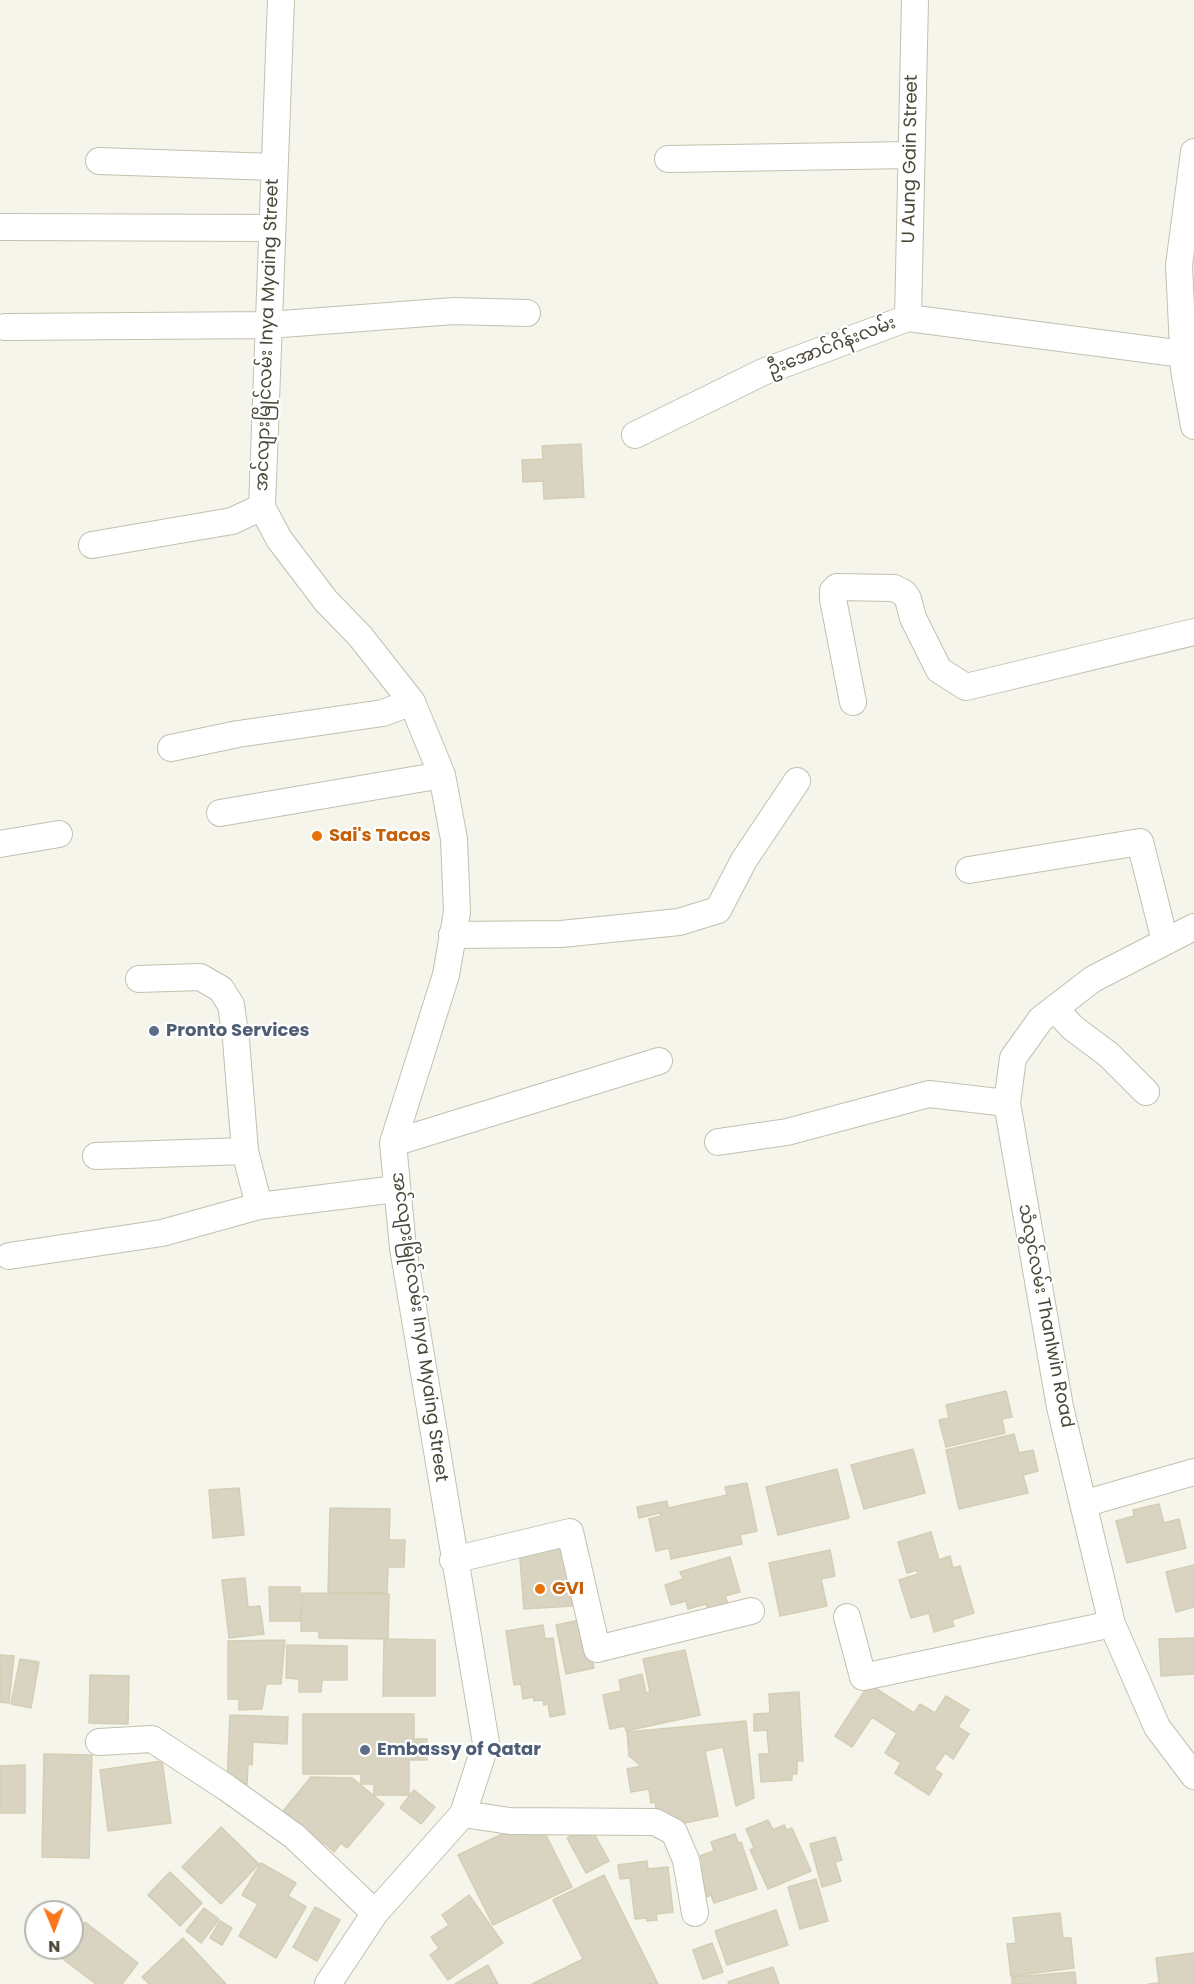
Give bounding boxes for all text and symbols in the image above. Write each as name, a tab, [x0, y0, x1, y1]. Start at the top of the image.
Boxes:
street label: U Aung Gain Street	[899, 74, 923, 244]
street label: အင်လျားမြိုင်လမ်း Inya Myaing Street	[252, 178, 284, 492]
street label: ဦးအောင်ဂိန်းလမ်း	[765, 313, 899, 381]
place label: Sai's Tacos	[329, 825, 431, 847]
marker: Sai's Tacos	[310, 829, 324, 843]
place label: Pronto Services	[166, 1020, 310, 1042]
marker: Pronto Services	[147, 1024, 161, 1038]
street label: အင်လျားမြိုင်လမ်း Inya Myaing Street	[387, 1171, 451, 1483]
street label: သံလွင်လမ်း Thanlwin Road	[1013, 1202, 1077, 1430]
place label: GVI	[552, 1578, 584, 1600]
marker: GVI	[533, 1582, 547, 1596]
place label: Embassy of Qatar	[377, 1739, 541, 1761]
marker: Embassy of Qatar	[358, 1743, 372, 1757]
north arrow	[24, 1900, 84, 1960]
text: N	[48, 1935, 61, 1958]

